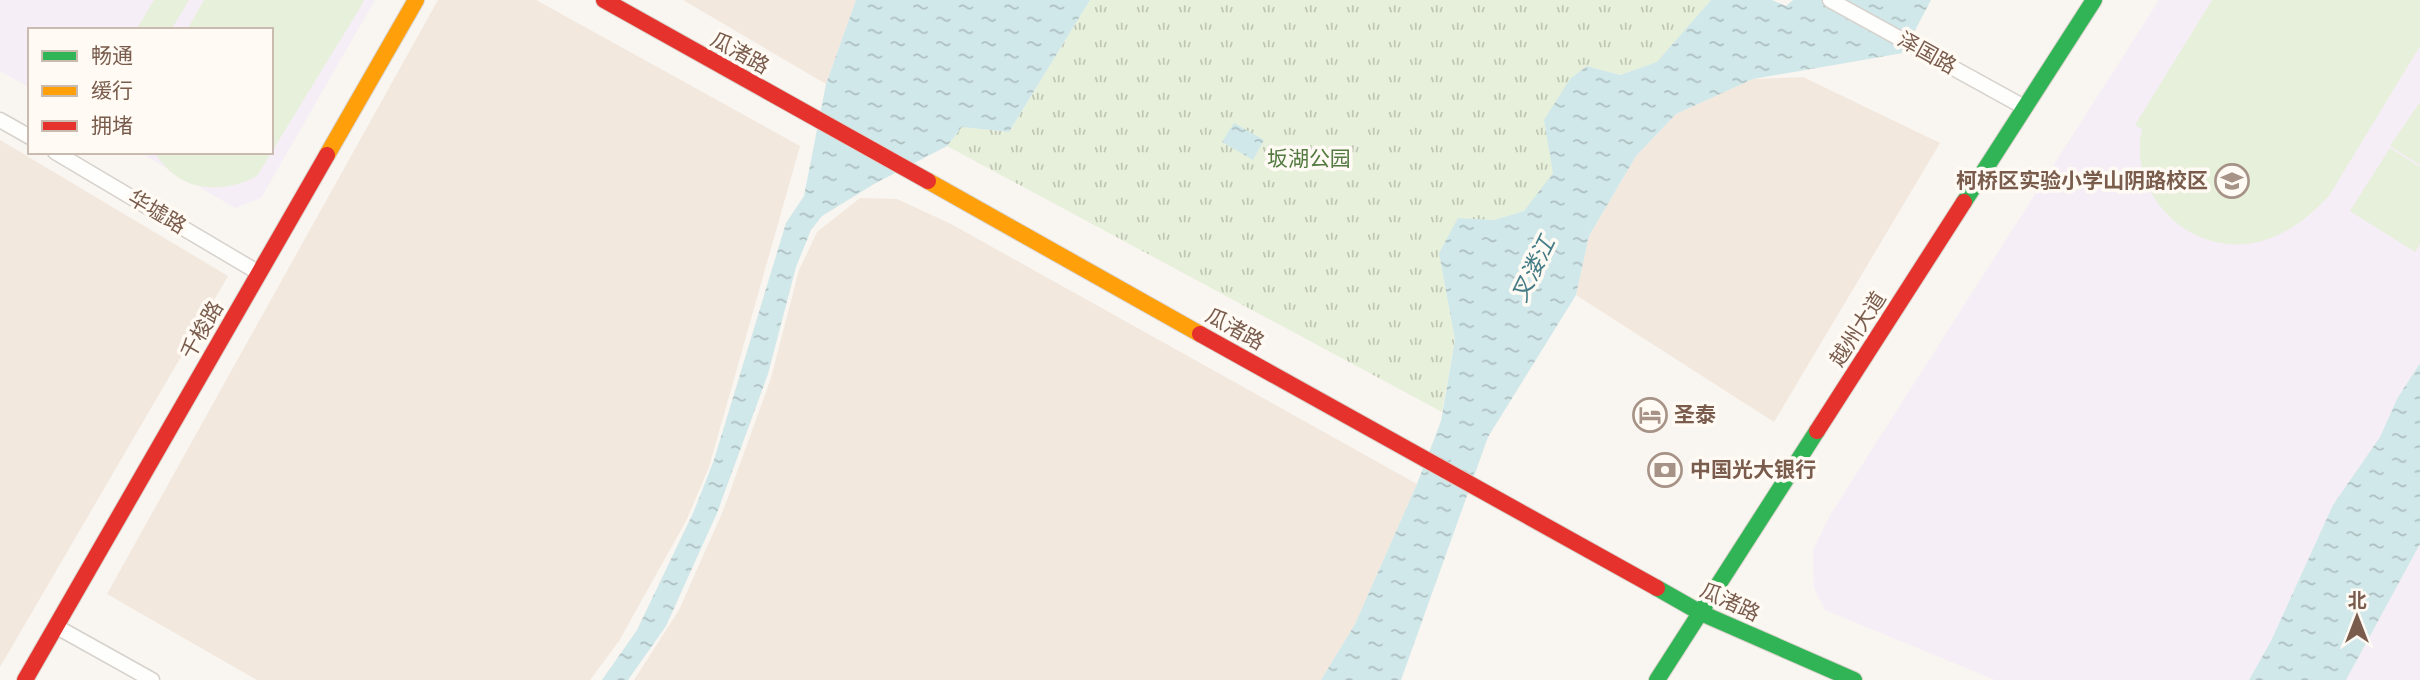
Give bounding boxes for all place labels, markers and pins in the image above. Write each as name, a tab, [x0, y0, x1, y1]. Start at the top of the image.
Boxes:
school or university icon: 柯桥区实验小学山阴路校区	[2213, 162, 2251, 200]
place label: 柯桥区实验小学山阴路校区	[1956, 167, 2208, 193]
hotel icon: 圣泰	[1631, 396, 1669, 434]
place label: 圣泰	[1674, 401, 1716, 427]
bank icon: 中国光大银行	[1646, 451, 1684, 489]
place label: 中国光大银行	[1690, 456, 1816, 482]

